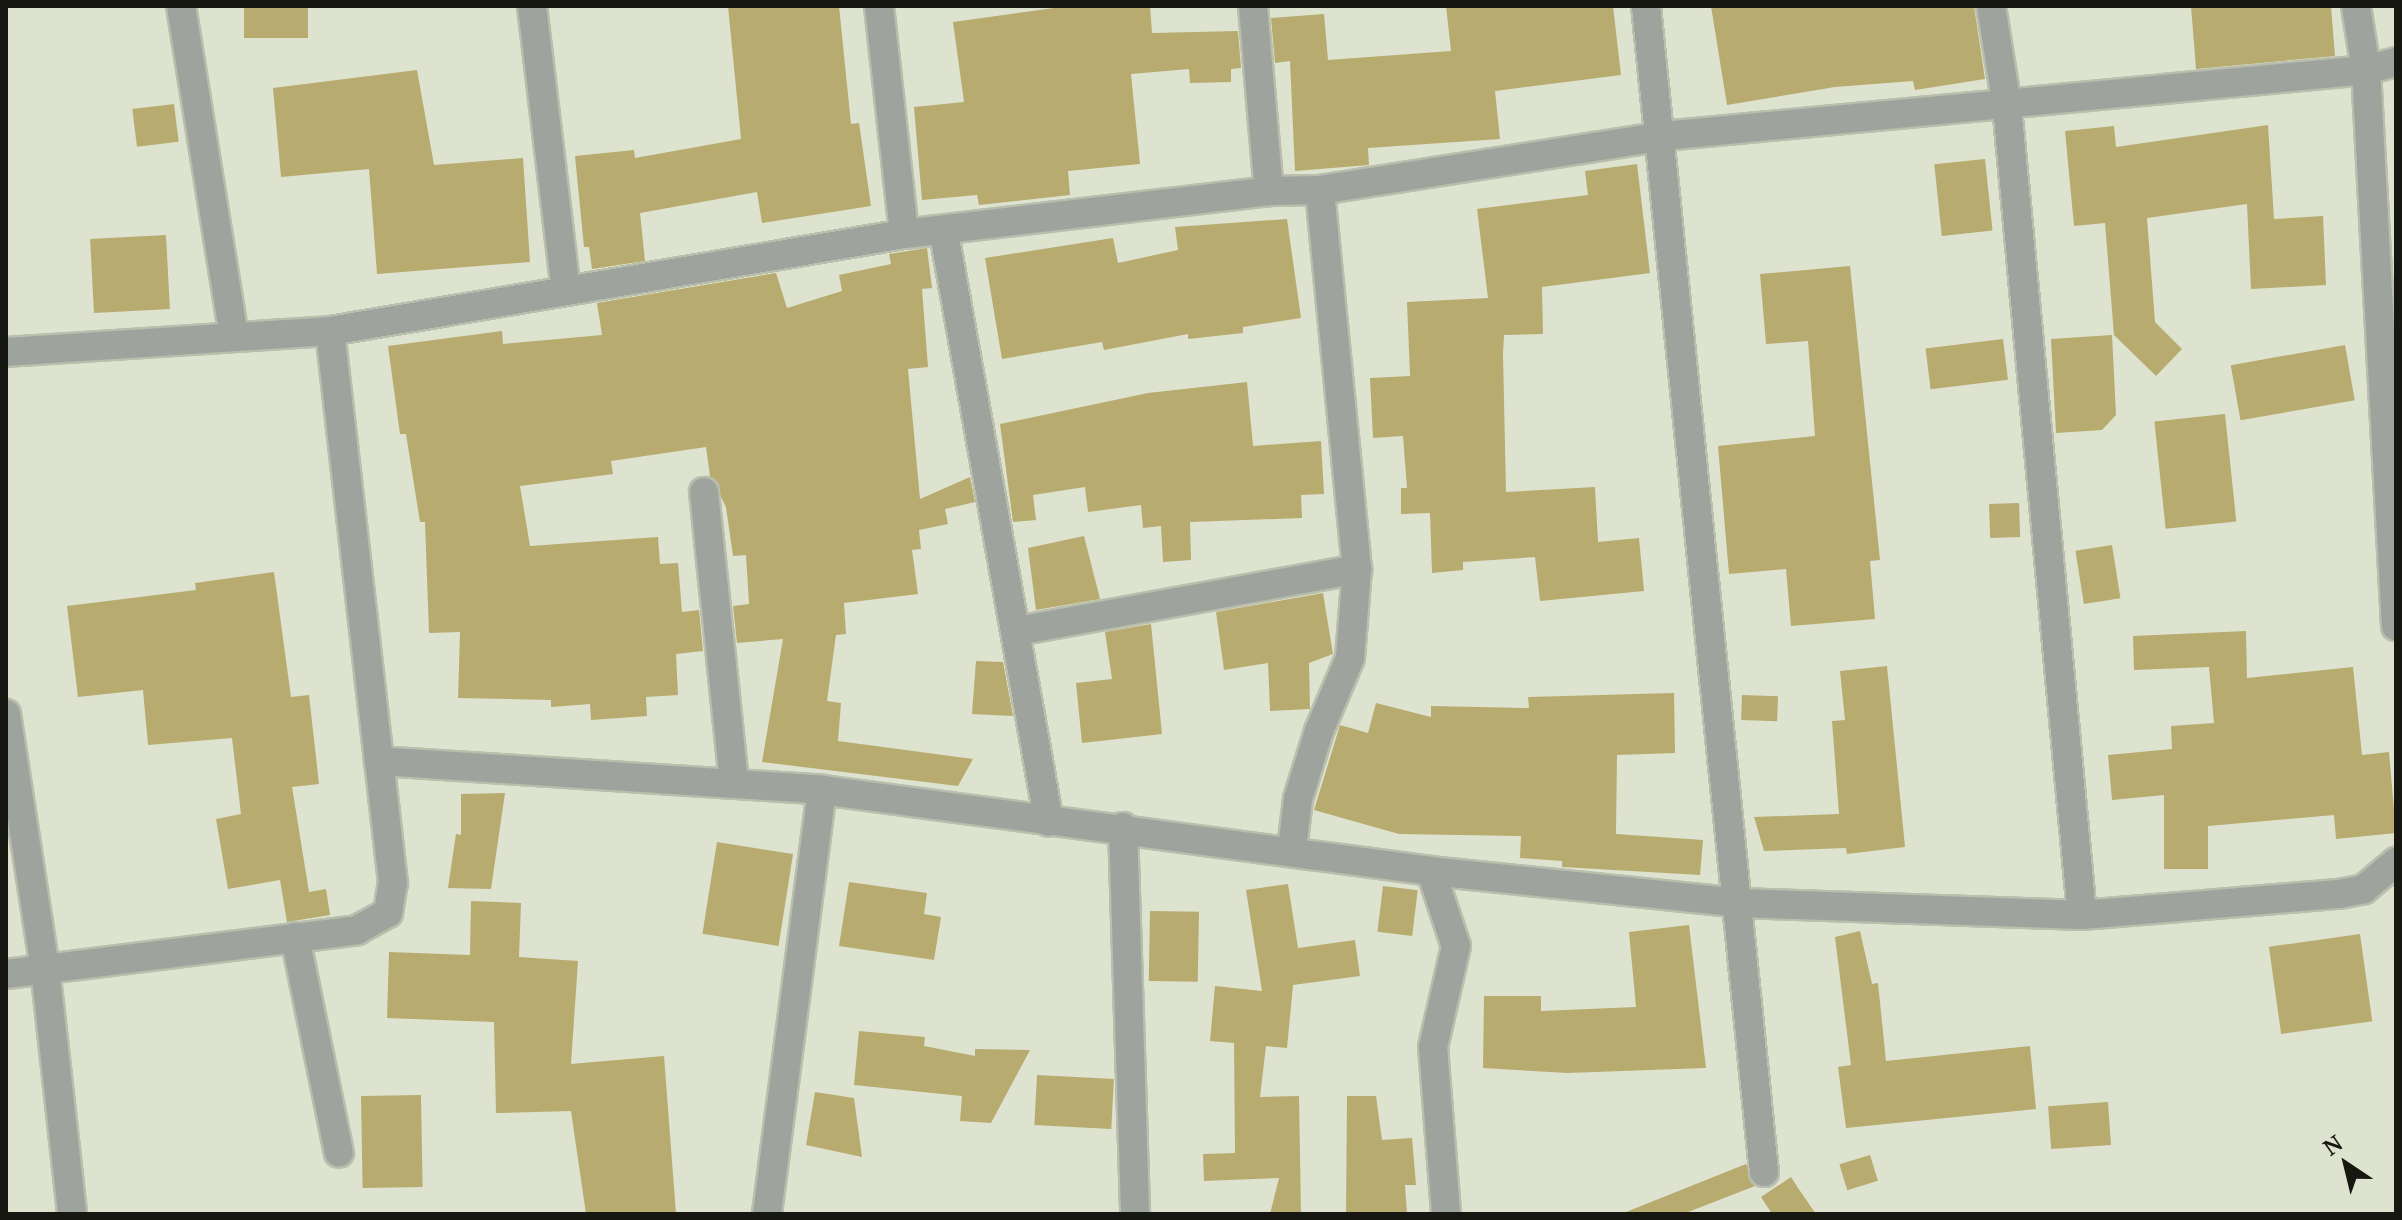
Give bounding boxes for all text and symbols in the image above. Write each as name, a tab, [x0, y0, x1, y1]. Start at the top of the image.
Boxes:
north arrow	[2306, 1124, 2386, 1204]
text: N	[2317, 1127, 2348, 1162]

